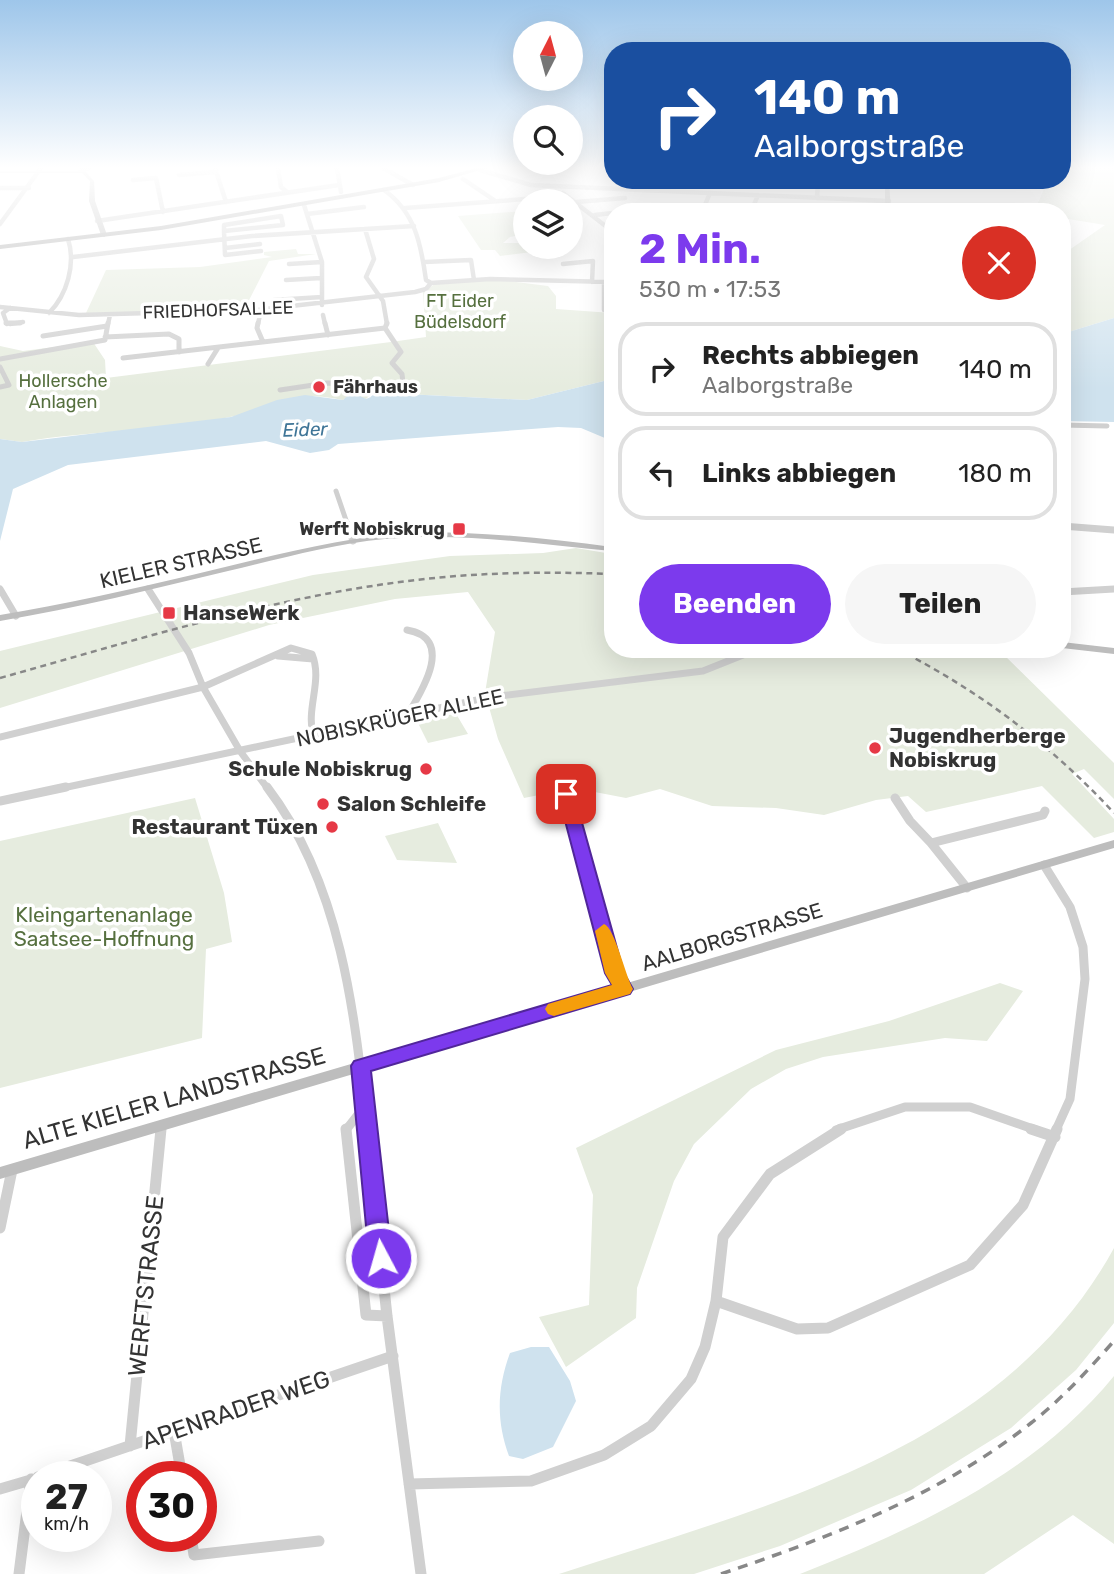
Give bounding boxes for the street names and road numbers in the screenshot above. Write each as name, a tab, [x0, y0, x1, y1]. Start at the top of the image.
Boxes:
street label: FRIEDHOFSALLEE	[142, 296, 294, 324]
street label: KIELER STRASSE	[97, 532, 265, 593]
street label: NOBISKRÜGER ALLEE	[294, 683, 506, 752]
street label: AALBORGSTRASSE	[638, 897, 825, 976]
street label: ALTE KIELER LANDSTRASSE	[19, 1041, 329, 1155]
street label: WERFTSTRASSE	[123, 1194, 169, 1378]
street label: APENRADER WEG	[138, 1365, 334, 1455]

